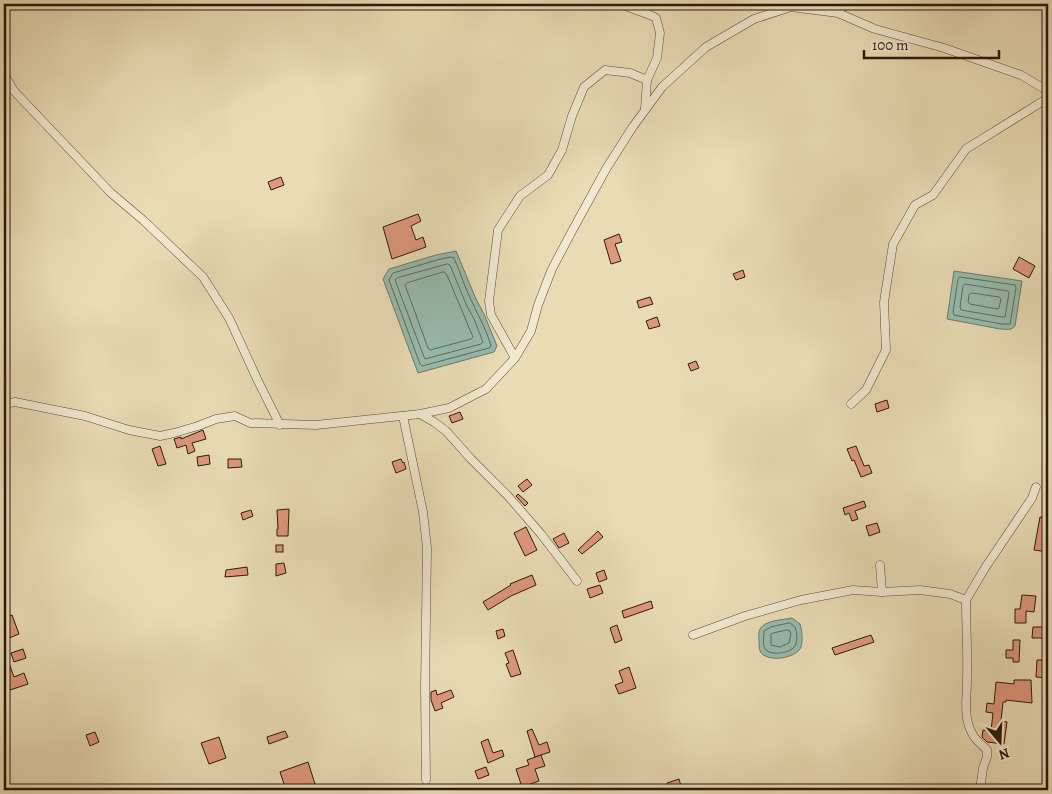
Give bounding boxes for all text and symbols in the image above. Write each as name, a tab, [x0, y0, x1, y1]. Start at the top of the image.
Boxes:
scale bar	[864, 28, 1000, 60]
text: 100 m	[872, 35, 909, 55]
north arrow	[974, 716, 1024, 766]
text: N	[996, 743, 1012, 764]

